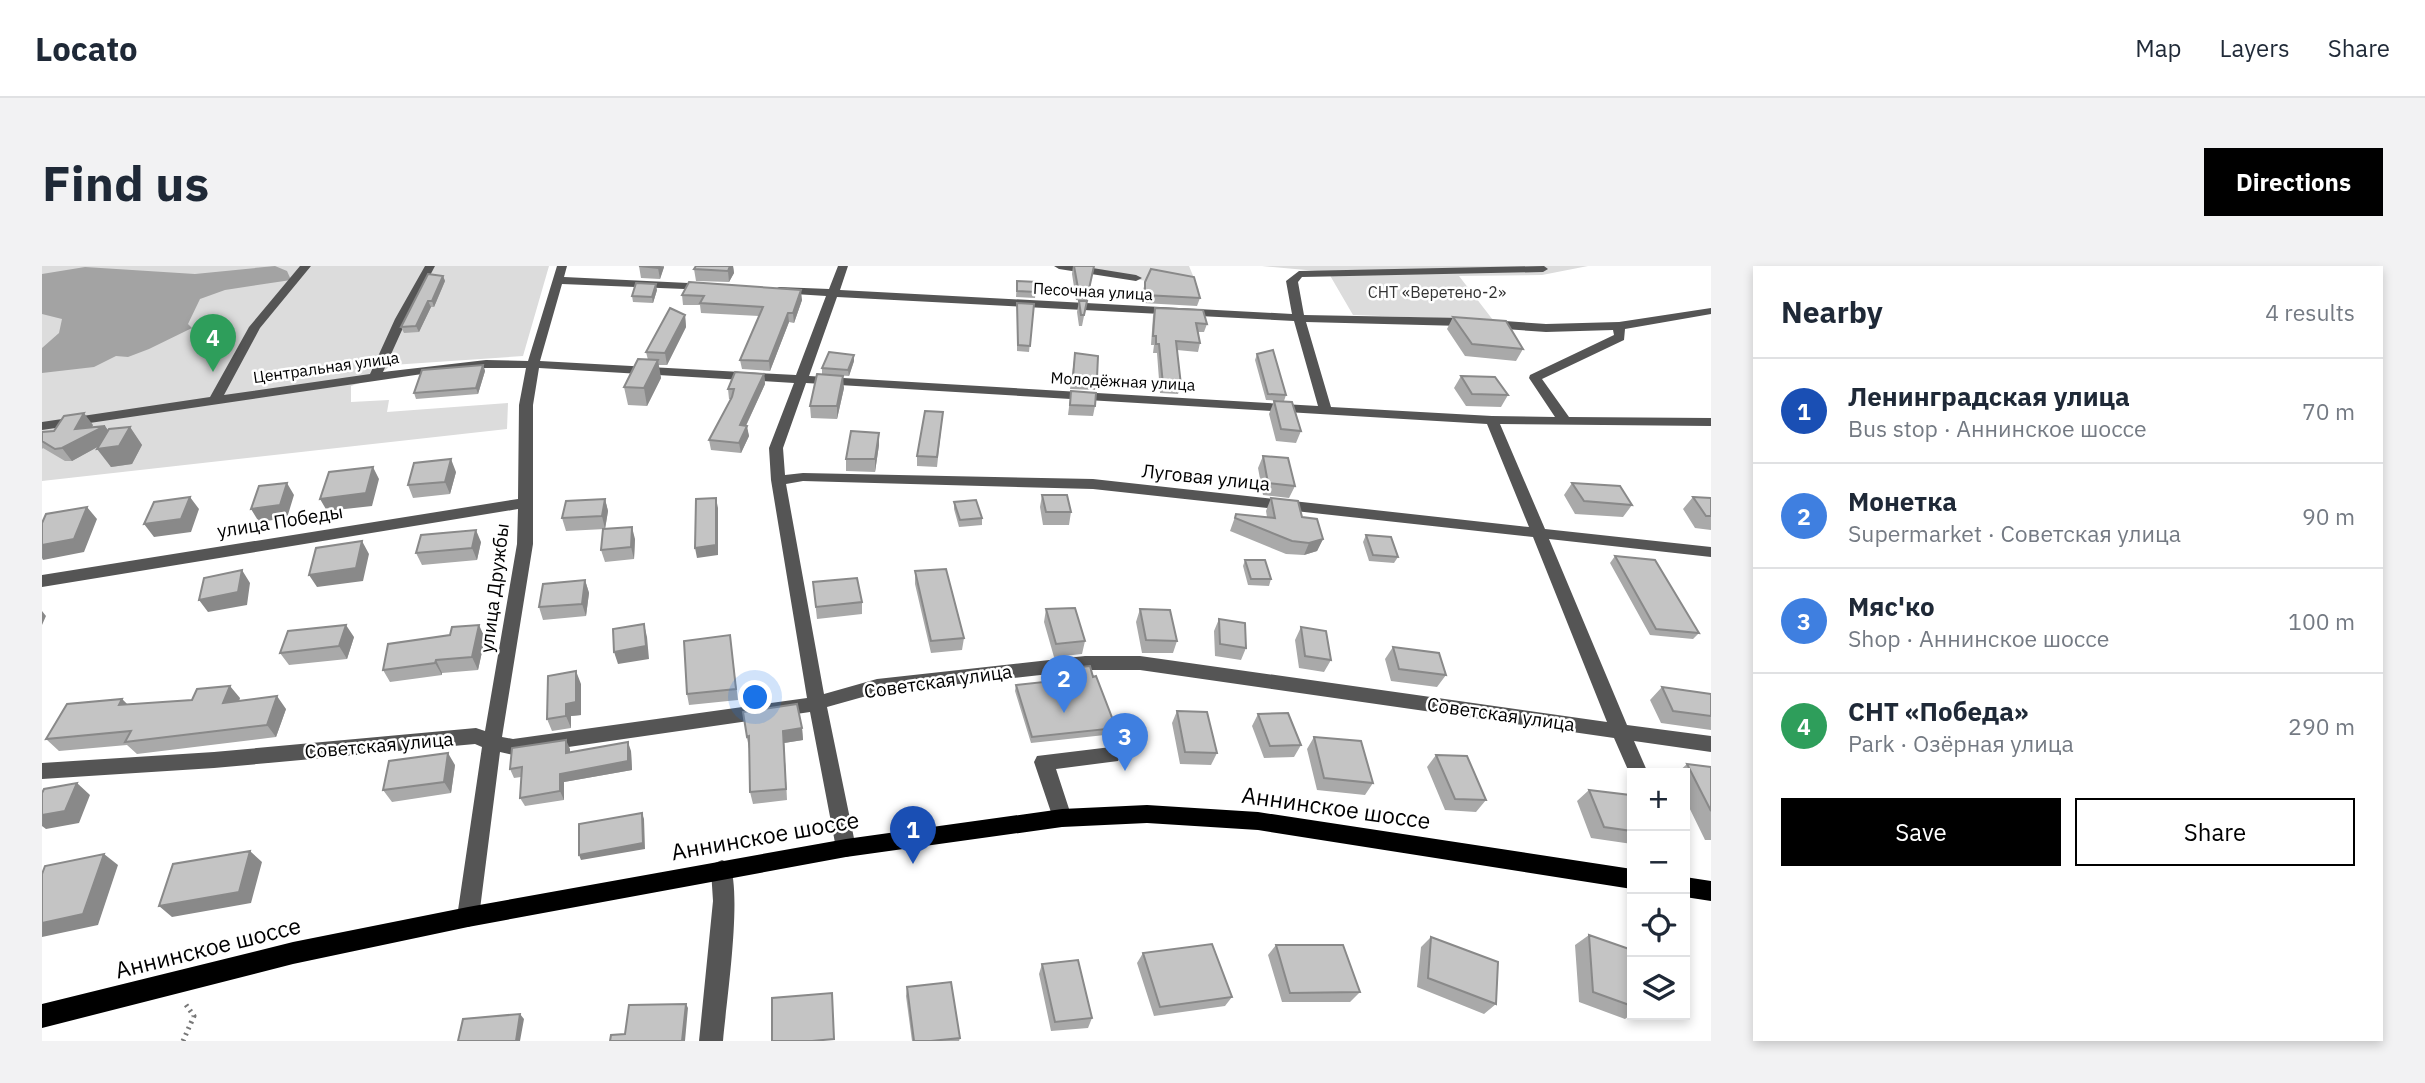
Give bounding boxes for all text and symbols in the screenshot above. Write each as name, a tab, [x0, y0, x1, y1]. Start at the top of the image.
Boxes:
text: Locato	[35, 27, 138, 70]
text: Map	[2135, 32, 2182, 64]
text: Layers	[2220, 32, 2290, 64]
text: Share	[2328, 32, 2390, 64]
button: Directions	[2204, 148, 2383, 216]
text: Find us	[42, 151, 209, 214]
street label: Песочная улица	[1033, 278, 1154, 304]
park label: СНТ «Веретено-2»	[1368, 282, 1506, 302]
text: Nearby	[1781, 292, 1883, 331]
text: 4 results	[2265, 297, 2355, 327]
pin: 4	[190, 314, 236, 372]
street label: Центральная улица	[252, 347, 401, 387]
street label: Молодёжная улица	[1050, 367, 1196, 395]
text: Ленинградская улица	[1848, 379, 2130, 413]
text: 1	[1797, 396, 1811, 426]
text: 70 m	[2302, 396, 2355, 426]
text: Bus stop · Аннинское шоссе	[1848, 413, 2147, 443]
street label: Луговая улица	[1141, 458, 1271, 496]
text: Монетка	[1848, 484, 1957, 518]
street label: улица Победы	[215, 499, 345, 543]
text: 2	[1797, 501, 1811, 531]
text: 90 m	[2302, 501, 2355, 531]
text: Supermarket · Советская улица	[1848, 518, 2181, 548]
street label: улица Дружбы	[474, 522, 514, 654]
text: Мяс'ко	[1848, 589, 1935, 623]
text: 3	[1797, 606, 1811, 636]
text: 100 m	[2288, 606, 2355, 636]
text: Shop · Аннинское шоссе	[1848, 623, 2109, 653]
pin: 2	[1041, 655, 1087, 713]
street label: Советская улица	[862, 659, 1014, 703]
your location	[738, 680, 772, 714]
street label: Советская улица	[1425, 692, 1577, 736]
text: СНТ «Победа»	[1848, 694, 2028, 728]
text: 4	[1797, 711, 1811, 741]
text: 290 m	[2288, 711, 2355, 741]
pin: 3	[1102, 713, 1148, 771]
street label: Советская улица	[304, 727, 454, 763]
text: Park · Озёрная улица	[1848, 728, 2074, 758]
map controls	[1627, 768, 1690, 1020]
button: +	[1627, 768, 1690, 831]
street label: Аннинское шоссе	[1240, 779, 1432, 835]
button: Save	[1781, 798, 2061, 866]
button: Share	[2075, 798, 2355, 866]
street label: Аннинское шоссе	[668, 804, 861, 866]
pin: 1	[890, 806, 936, 864]
button: −	[1627, 831, 1690, 894]
button: locate	[1627, 894, 1690, 957]
street label: Аннинское шоссе	[112, 909, 304, 985]
button: layers	[1627, 957, 1690, 1020]

